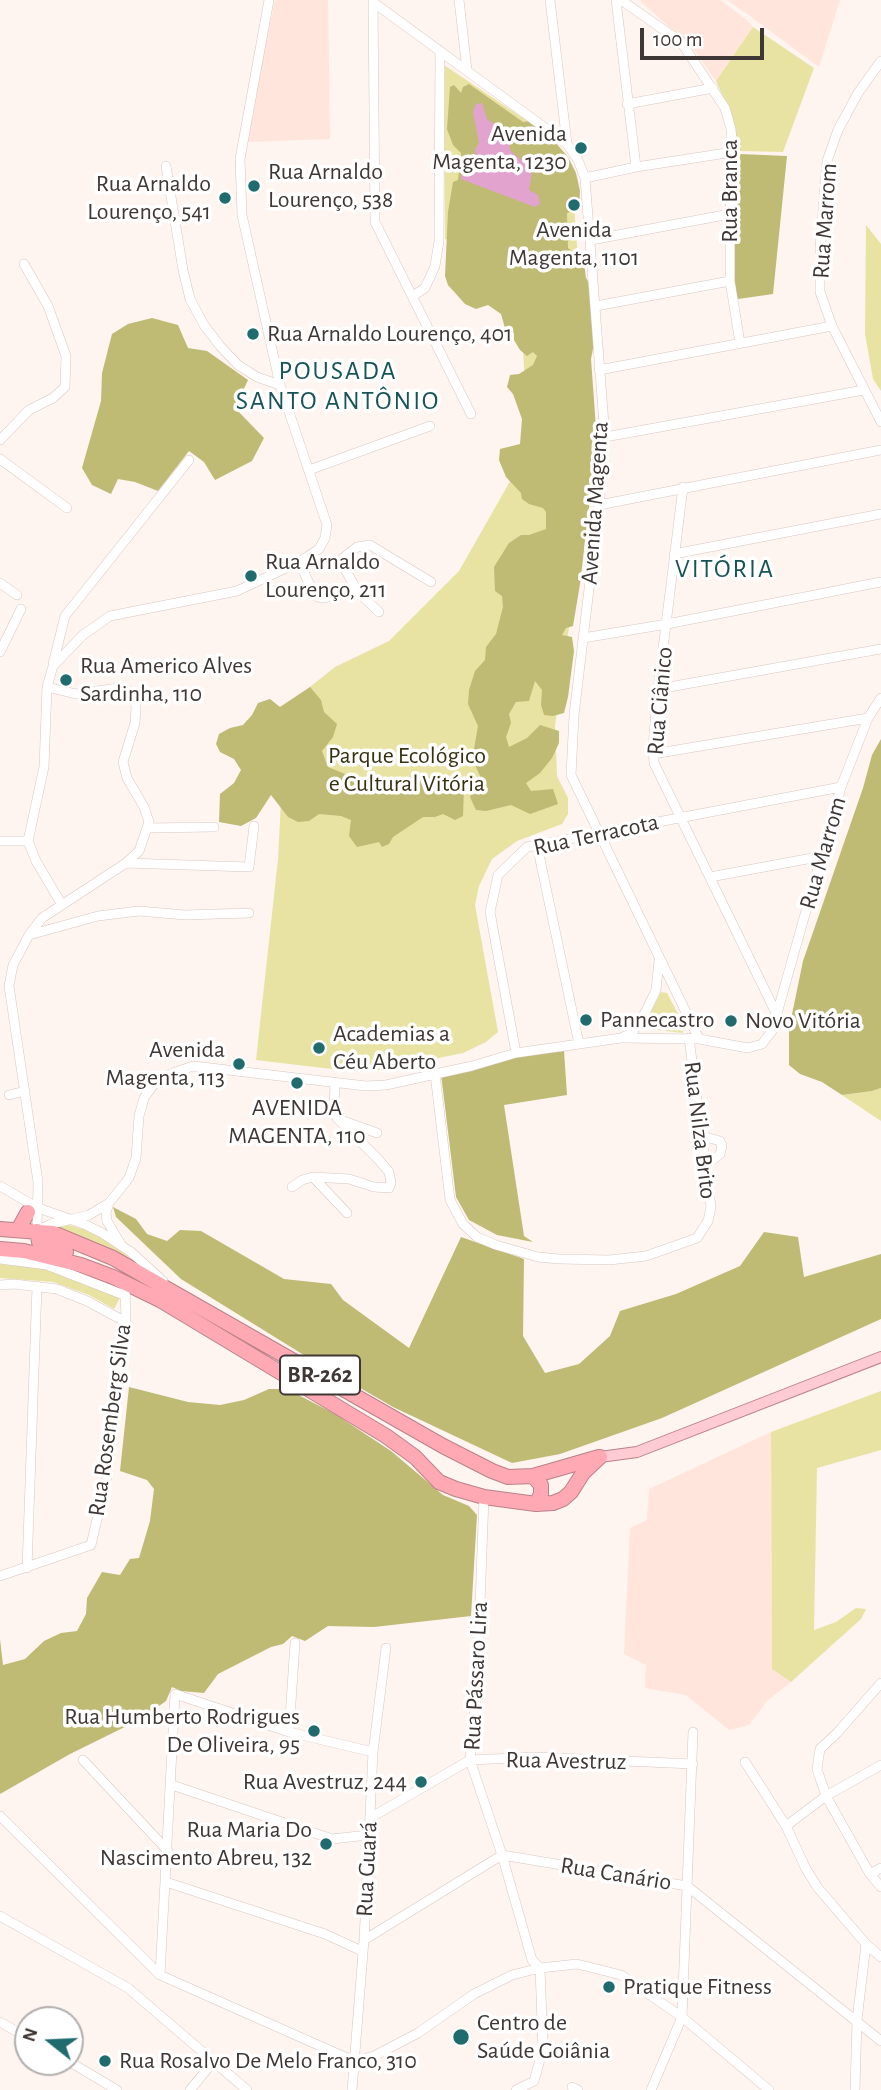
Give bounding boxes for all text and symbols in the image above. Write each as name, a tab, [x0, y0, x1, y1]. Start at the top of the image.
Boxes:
scale bar	[643, 14, 767, 58]
text: 100 m	[653, 29, 703, 50]
place label: Avenida Magenta, 1230	[432, 120, 567, 176]
street label: Rua Branca	[716, 139, 744, 243]
marker: Avenida Magenta, 1230	[573, 140, 589, 156]
place label: Rua Arnaldo Lourenço, 538	[268, 158, 393, 214]
street label: Rua Marrom	[807, 162, 843, 280]
place label: Rua Arnaldo Lourenço, 541	[87, 170, 211, 226]
marker: Rua Arnaldo Lourenço, 538	[246, 178, 262, 194]
marker: Rua Arnaldo Lourenço, 541	[217, 190, 233, 206]
marker: Avenida Magenta, 1101	[566, 197, 582, 213]
place label: Avenida Magenta, 1101	[509, 216, 639, 272]
place label: Rua Arnaldo Lourenço, 401	[267, 320, 513, 348]
marker: Rua Arnaldo Lourenço, 401	[245, 326, 261, 342]
district label: POUSADA SANTO ANTÔNIO	[237, 355, 439, 416]
street label: Avenida Magenta	[575, 420, 615, 586]
place label: Rua Arnaldo Lourenço, 211	[265, 548, 386, 604]
district label: VITÓRIA	[676, 553, 774, 585]
marker: Rua Arnaldo Lourenço, 211	[243, 568, 259, 584]
street label: Rua Ciânico	[641, 646, 679, 756]
place label: Rua Americo Alves Sardinha, 110	[80, 652, 252, 708]
marker: Rua Americo Alves Sardinha, 110	[58, 672, 74, 688]
park label: Parque Ecológico e Cultural Vitória	[328, 742, 486, 798]
street label: Rua Marrom	[793, 793, 853, 913]
street label: Rua Terracota	[531, 808, 661, 862]
place label: Pannecastro	[600, 1006, 714, 1034]
place label: Novo Vitória	[745, 1007, 861, 1035]
marker: Pannecastro	[578, 1012, 594, 1028]
marker: Novo Vitória	[723, 1013, 739, 1029]
place label: Academias a Céu Aberto	[333, 1020, 450, 1076]
place label: Avenida Magenta, 113	[105, 1036, 225, 1092]
marker: Academias a Céu Aberto	[311, 1040, 327, 1056]
marker: Avenida Magenta, 113	[231, 1056, 247, 1072]
street label: Rua Nilza Brito	[677, 1060, 723, 1200]
marker: AVENIDA MAGENTA, 110	[289, 1075, 305, 1091]
place label: AVENIDA MAGENTA, 110	[228, 1094, 366, 1150]
street label: Rua Rosemberg Silva	[82, 1322, 138, 1518]
road number: BR-262	[280, 1356, 360, 1394]
street label: Rua Pássaro Lira	[458, 1601, 494, 1751]
place label: Rua Humberto Rodrigues De Oliveira, 95	[64, 1703, 300, 1759]
marker: Rua Humberto Rodrigues De Oliveira, 95	[306, 1723, 322, 1739]
street label: Rua Avestruz	[505, 1746, 627, 1776]
place label: Rua Avestruz, 244	[243, 1768, 407, 1796]
marker: Rua Avestruz, 244	[413, 1774, 429, 1790]
place label: Rua Maria Do Nascimento Abreu, 132	[100, 1816, 312, 1872]
street label: Rua Guará	[350, 1820, 384, 1918]
marker: Rua Maria Do Nascimento Abreu, 132	[318, 1836, 334, 1852]
street label: Rua Canário	[558, 1851, 674, 1897]
place label: Pratique Fitness	[623, 1973, 772, 2001]
marker: Pratique Fitness	[601, 1979, 617, 1995]
north arrow	[14, 2006, 84, 2076]
place label: Centro de Saúde Goiânia	[477, 2009, 610, 2065]
text: N	[19, 2026, 42, 2044]
marker: Centro de Saúde Goiânia	[451, 2027, 471, 2047]
place label: Rua Rosalvo De Melo Franco, 310	[119, 2047, 417, 2075]
marker: Rua Rosalvo De Melo Franco, 310	[97, 2053, 113, 2069]

